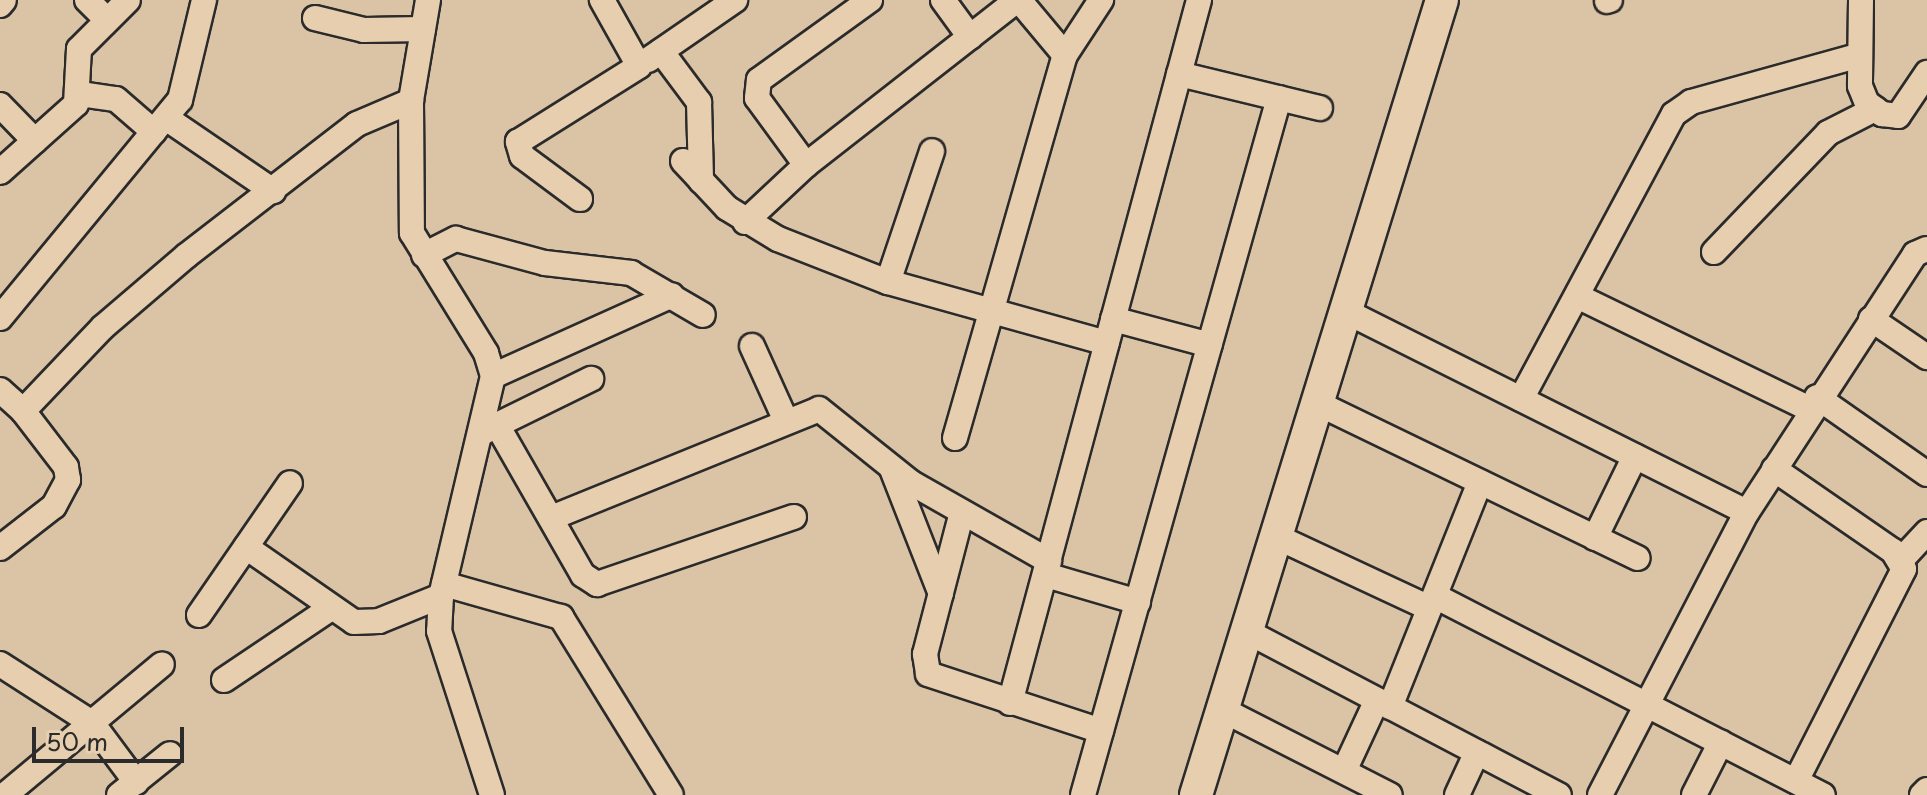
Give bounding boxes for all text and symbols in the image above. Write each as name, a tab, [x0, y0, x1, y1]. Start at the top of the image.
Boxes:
scale bar	[36, 711, 188, 761]
text: 50 m	[46, 723, 108, 759]

